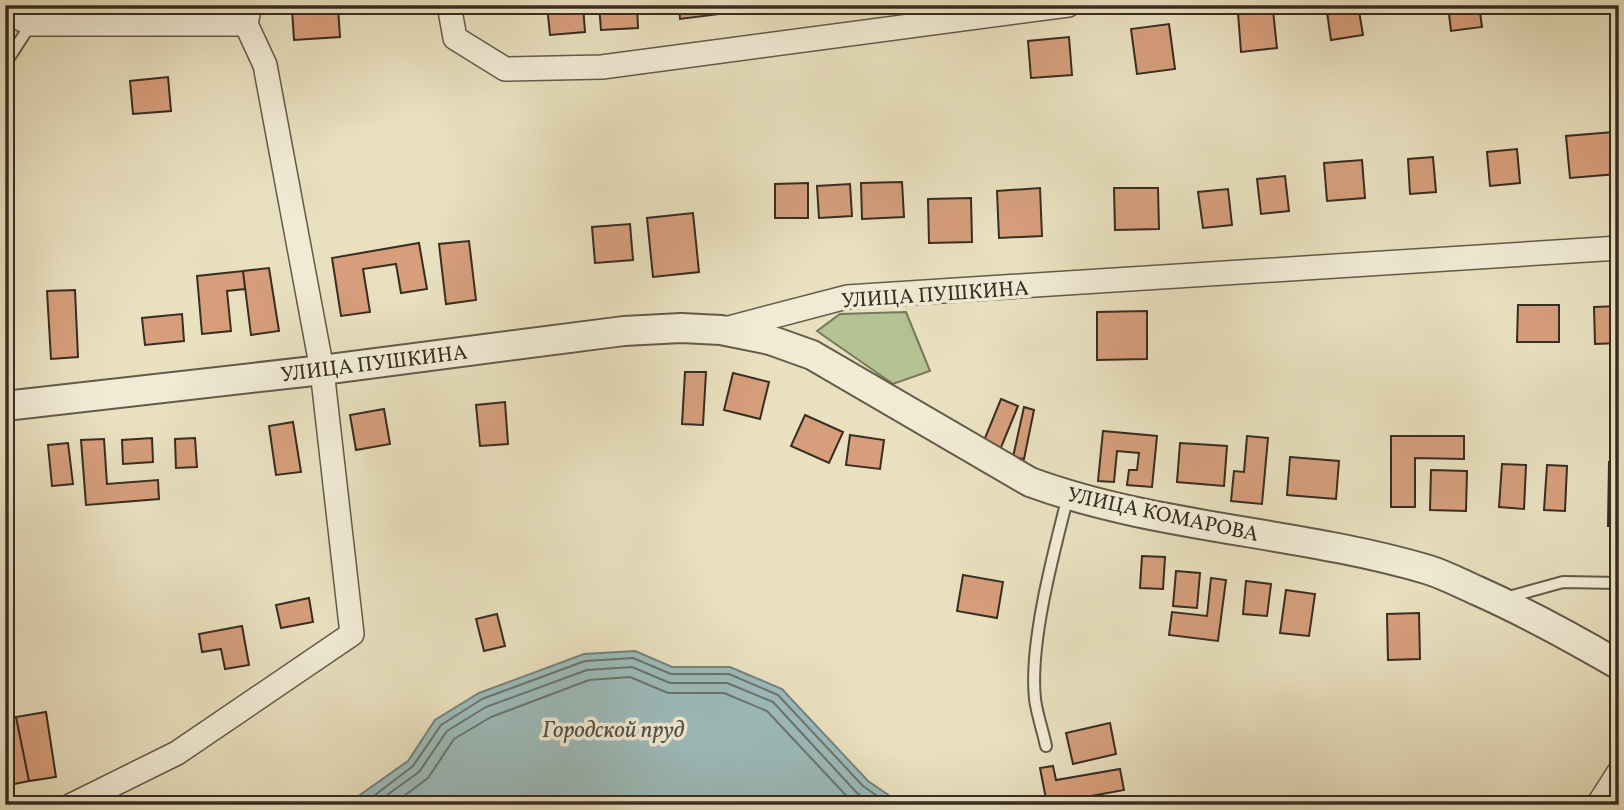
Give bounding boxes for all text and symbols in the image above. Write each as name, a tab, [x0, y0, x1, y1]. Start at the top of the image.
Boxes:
street label: УЛИЦА ПУШКИНА	[840, 274, 1030, 317]
street label: УЛИЦА ПУШКИНА	[279, 339, 469, 390]
street label: УЛИЦА КОМАРОВА	[1064, 481, 1261, 550]
water label: Городской пруд	[542, 715, 685, 747]

